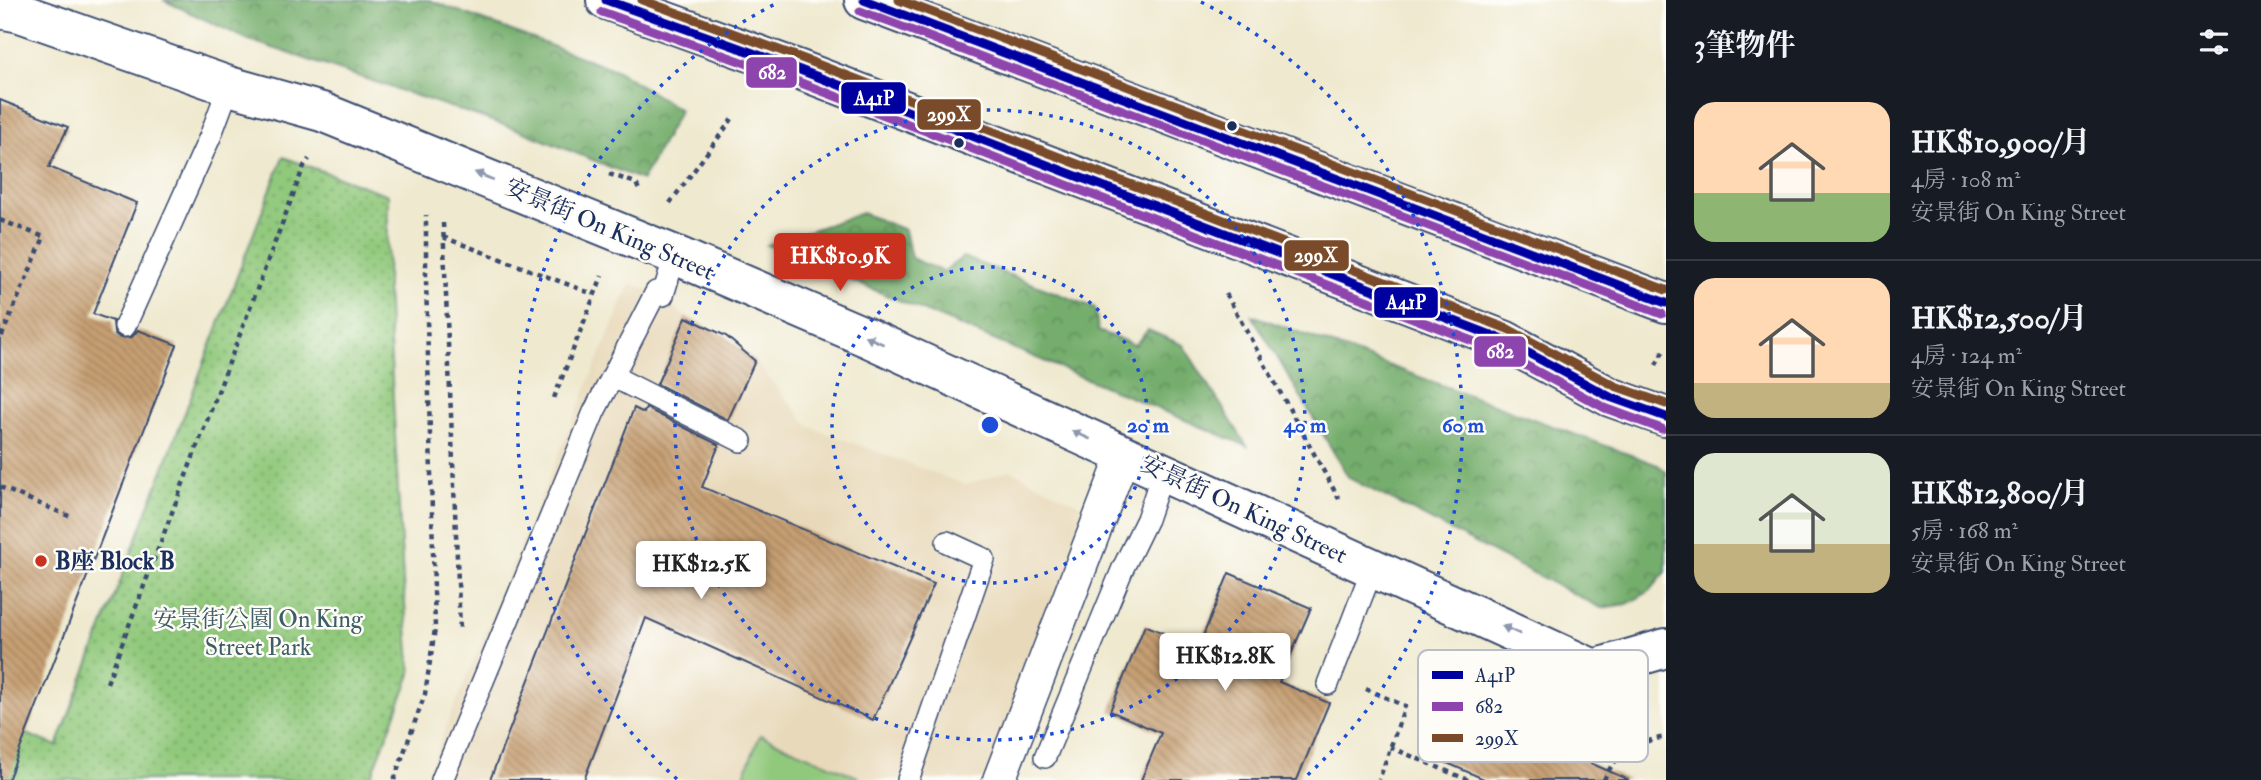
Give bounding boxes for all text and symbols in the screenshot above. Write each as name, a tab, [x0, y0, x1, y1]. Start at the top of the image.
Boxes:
icon: filters	[2195, 23, 2233, 61]
text: 3筆物件	[1694, 27, 1796, 64]
line badge: 682	[745, 56, 798, 89]
text: 682	[758, 61, 786, 85]
line badge: A41P	[840, 81, 907, 115]
text: A41P	[853, 87, 894, 111]
line badge: 299X	[916, 98, 982, 131]
text: 299X	[927, 103, 971, 127]
unlabelled marker	[1225, 119, 1239, 133]
text: HK$10,900/月	[1911, 124, 2091, 161]
icon: home	[1750, 130, 1834, 214]
unlabelled marker	[952, 136, 966, 150]
text: 4房 · 108 m²	[1911, 165, 2020, 194]
one-way arrow	[473, 171, 494, 182]
street label: 安景街 On King Street	[501, 171, 719, 288]
text: 安景街 On King Street	[1911, 198, 2126, 227]
pin: HK$10.9K	[768, 233, 912, 293]
line badge: 299X	[1283, 239, 1350, 272]
text: HK$10.9K	[790, 241, 890, 270]
text: 299X	[1294, 244, 1338, 268]
line badge: A41P	[1373, 286, 1439, 319]
text: A41P	[1385, 291, 1426, 315]
text: HK$12,500/月	[1911, 300, 2088, 337]
icon: home	[1750, 306, 1834, 390]
one-way arrow	[864, 334, 884, 346]
line badge: 682	[1473, 335, 1527, 368]
text: 682	[1486, 340, 1514, 364]
text: 4房 · 124 m²	[1911, 341, 2022, 370]
text: 安景街 On King Street	[1911, 374, 2126, 403]
text: 20 m	[1127, 412, 1170, 439]
text: 40 m	[1283, 412, 1327, 439]
text: 60 m	[1442, 412, 1485, 439]
centre of rings	[978, 413, 1002, 437]
one-way arrow	[1071, 429, 1091, 440]
street label: 安景街 On King Street	[1136, 448, 1352, 571]
text: HK$12,800/月	[1911, 475, 2089, 512]
icon: home	[1750, 481, 1834, 565]
text: 5房 · 168 m²	[1911, 516, 2018, 545]
pin: HK$12.5K	[629, 542, 773, 601]
place label: B座 Block B	[55, 546, 175, 577]
text: HK$12.5K	[652, 549, 750, 578]
text: 安景街 On King Street	[1911, 549, 2126, 578]
marker: B座 Block B	[33, 553, 49, 569]
park label: 安景街公園 On King Street Park	[153, 604, 364, 663]
one-way arrow	[1501, 624, 1521, 636]
pin: HK$12.8K	[1153, 634, 1297, 693]
text: HK$12.8K	[1175, 641, 1275, 670]
legend	[1418, 650, 1648, 762]
text: A41P	[1474, 664, 1515, 688]
text: 682	[1475, 695, 1503, 719]
text: 299X	[1475, 727, 1519, 751]

